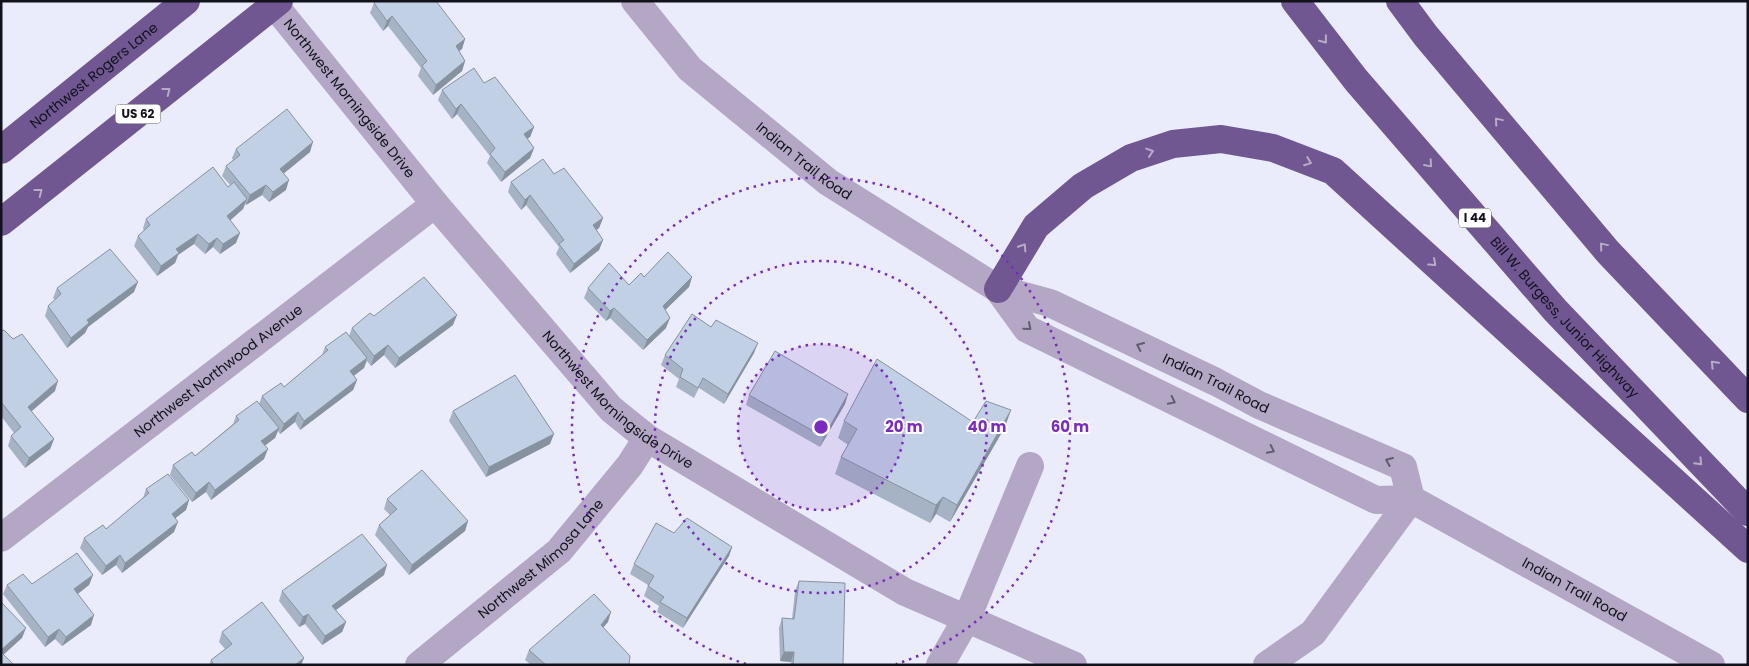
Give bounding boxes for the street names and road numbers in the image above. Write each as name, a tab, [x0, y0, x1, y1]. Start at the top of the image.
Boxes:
street label: Northwest Morningside Drive	[279, 14, 420, 182]
street label: Northwest Rogers Lane	[25, 17, 162, 133]
road number: US 62	[116, 105, 160, 124]
street label: Indian Trail Road	[752, 117, 856, 205]
road number: I 44	[1459, 208, 1491, 228]
street label: Bill W. Burgess, Junior Highway	[1486, 232, 1644, 402]
street label: Northwest Northwood Avenue	[130, 299, 307, 442]
street label: Northwest Morningside Drive	[538, 326, 697, 474]
street label: Indian Trail Road	[1159, 348, 1272, 418]
street label: Northwest Mimosa Lane	[474, 494, 608, 623]
street label: Indian Trail Road	[1519, 552, 1631, 627]

